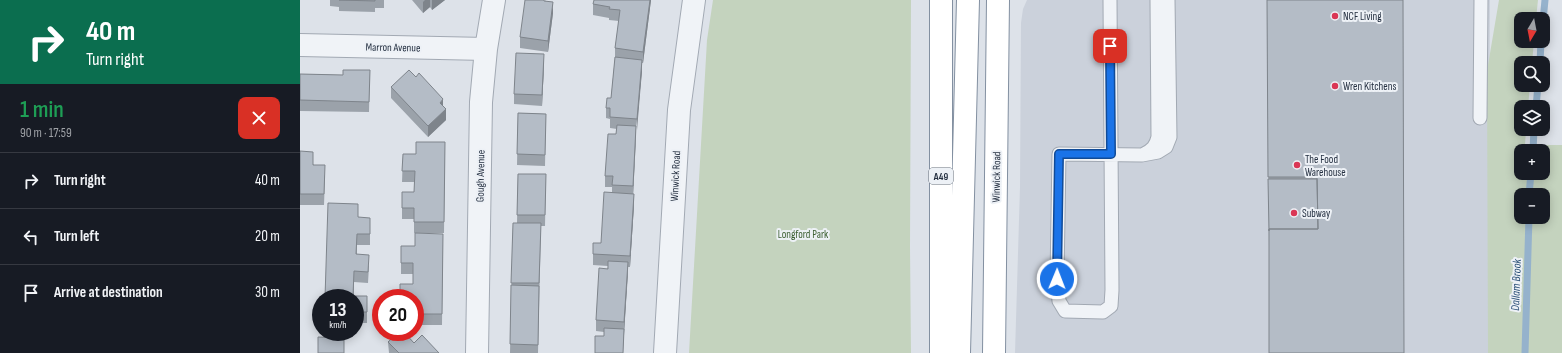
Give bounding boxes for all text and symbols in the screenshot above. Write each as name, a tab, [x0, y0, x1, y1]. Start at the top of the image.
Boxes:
place label: NCF Living	[1343, 10, 1382, 23]
marker: NCF Living	[1330, 11, 1340, 21]
north arrow	[1514, 12, 1550, 48]
map controls	[1514, 12, 1550, 224]
text: 40 m	[86, 15, 135, 48]
icon: right	[20, 16, 72, 68]
pin	[1093, 29, 1127, 63]
icon: arrive	[1099, 35, 1121, 57]
street label: Marron Avenue	[365, 41, 421, 54]
text: Turn right	[86, 49, 144, 70]
button: search	[1514, 56, 1550, 92]
place label: Wren Kitchens	[1343, 80, 1396, 93]
marker: Wren Kitchens	[1330, 81, 1340, 91]
text: 1 min	[20, 95, 64, 124]
button: close	[238, 97, 280, 139]
button: layers	[1514, 100, 1550, 136]
text: 90 m · 17:59	[20, 125, 72, 141]
button: +	[1514, 144, 1550, 180]
street label: Gough Avenue	[474, 150, 487, 202]
street label: Winwick Road	[668, 150, 683, 202]
street label: Winwick Road	[990, 151, 1003, 203]
place label: The Food Warehouse	[1305, 153, 1346, 179]
marker: The Food Warehouse	[1292, 160, 1302, 170]
road number: A49	[929, 168, 953, 184]
icon: right	[20, 170, 42, 192]
text: Turn right	[54, 171, 106, 190]
text: 40 m	[255, 171, 280, 190]
button: −	[1514, 188, 1550, 224]
place label: Subway	[1302, 207, 1331, 220]
marker: Subway	[1289, 208, 1299, 218]
icon: left	[20, 226, 42, 248]
text: Turn left	[54, 227, 99, 246]
text: 20 m	[255, 227, 280, 246]
park label: Longford Park	[778, 228, 829, 241]
position arrow	[1036, 258, 1078, 300]
water label: Dallam Brook	[1508, 258, 1525, 311]
icon: arrive	[20, 282, 42, 304]
text: Arrive at destination	[54, 283, 163, 302]
text: 30 m	[255, 283, 280, 302]
speed limit sign: 20	[372, 289, 424, 341]
text: 13	[330, 298, 346, 322]
text: km/h	[329, 319, 347, 331]

